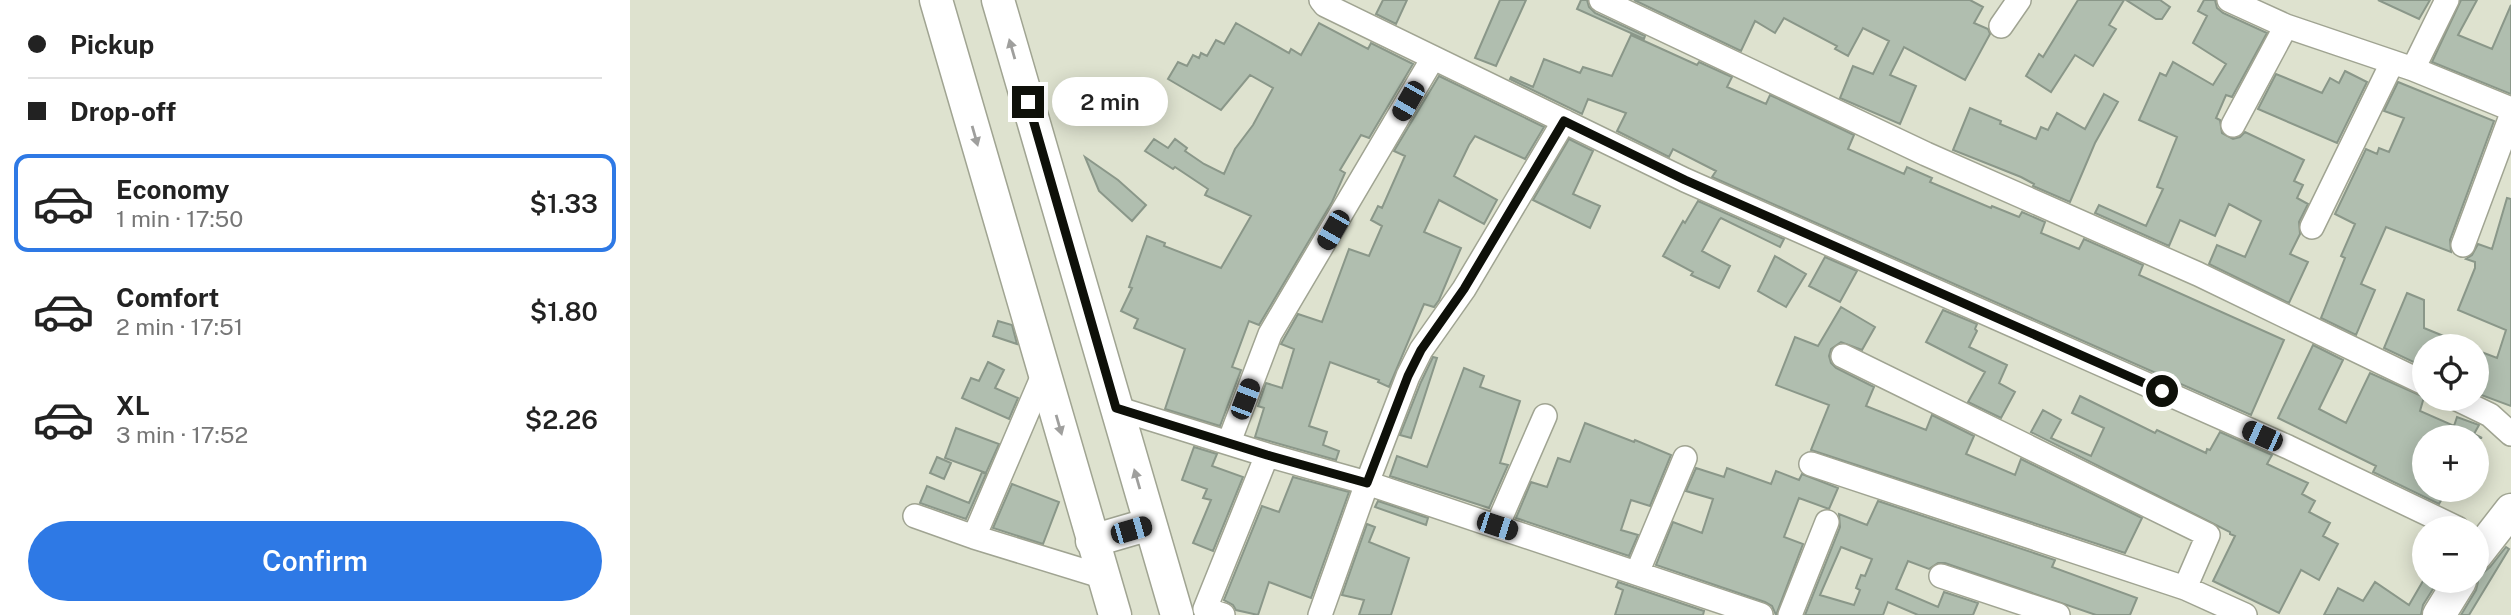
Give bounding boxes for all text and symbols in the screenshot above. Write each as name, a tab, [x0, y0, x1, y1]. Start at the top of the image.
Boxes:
text: Pickup	[70, 29, 154, 60]
one-way arrow	[1007, 38, 1017, 59]
callout: 2 min	[1052, 78, 1168, 126]
car	[1389, 78, 1428, 124]
route end	[1012, 86, 1044, 118]
text: 2 min	[1080, 88, 1140, 115]
text: Drop-off	[70, 96, 176, 127]
one-way arrow	[971, 126, 981, 147]
icon: car	[32, 172, 95, 235]
text: Economy	[116, 174, 229, 205]
text: $1.33	[530, 188, 598, 219]
text: 1 min · 17:50	[116, 205, 243, 232]
car	[1314, 207, 1353, 253]
icon: car	[32, 280, 95, 343]
text: Comfort	[116, 282, 219, 313]
text: $1.80	[530, 296, 598, 327]
text: 2 min · 17:51	[116, 313, 243, 340]
map controls	[2412, 334, 2489, 593]
button: locate	[2412, 334, 2489, 411]
route start	[2146, 375, 2178, 407]
car	[1228, 376, 1263, 422]
icon: car	[32, 388, 95, 451]
text: XL	[116, 390, 150, 421]
text: $2.26	[525, 404, 598, 435]
one-way arrow	[1054, 415, 1065, 437]
car	[2239, 418, 2286, 454]
text: 3 min · 17:52	[116, 421, 248, 448]
button: +	[2412, 425, 2489, 502]
one-way arrow	[1132, 468, 1142, 489]
car	[1474, 510, 1521, 542]
car	[1108, 514, 1155, 546]
button: −	[2412, 516, 2489, 593]
button: Confirm	[28, 521, 602, 601]

